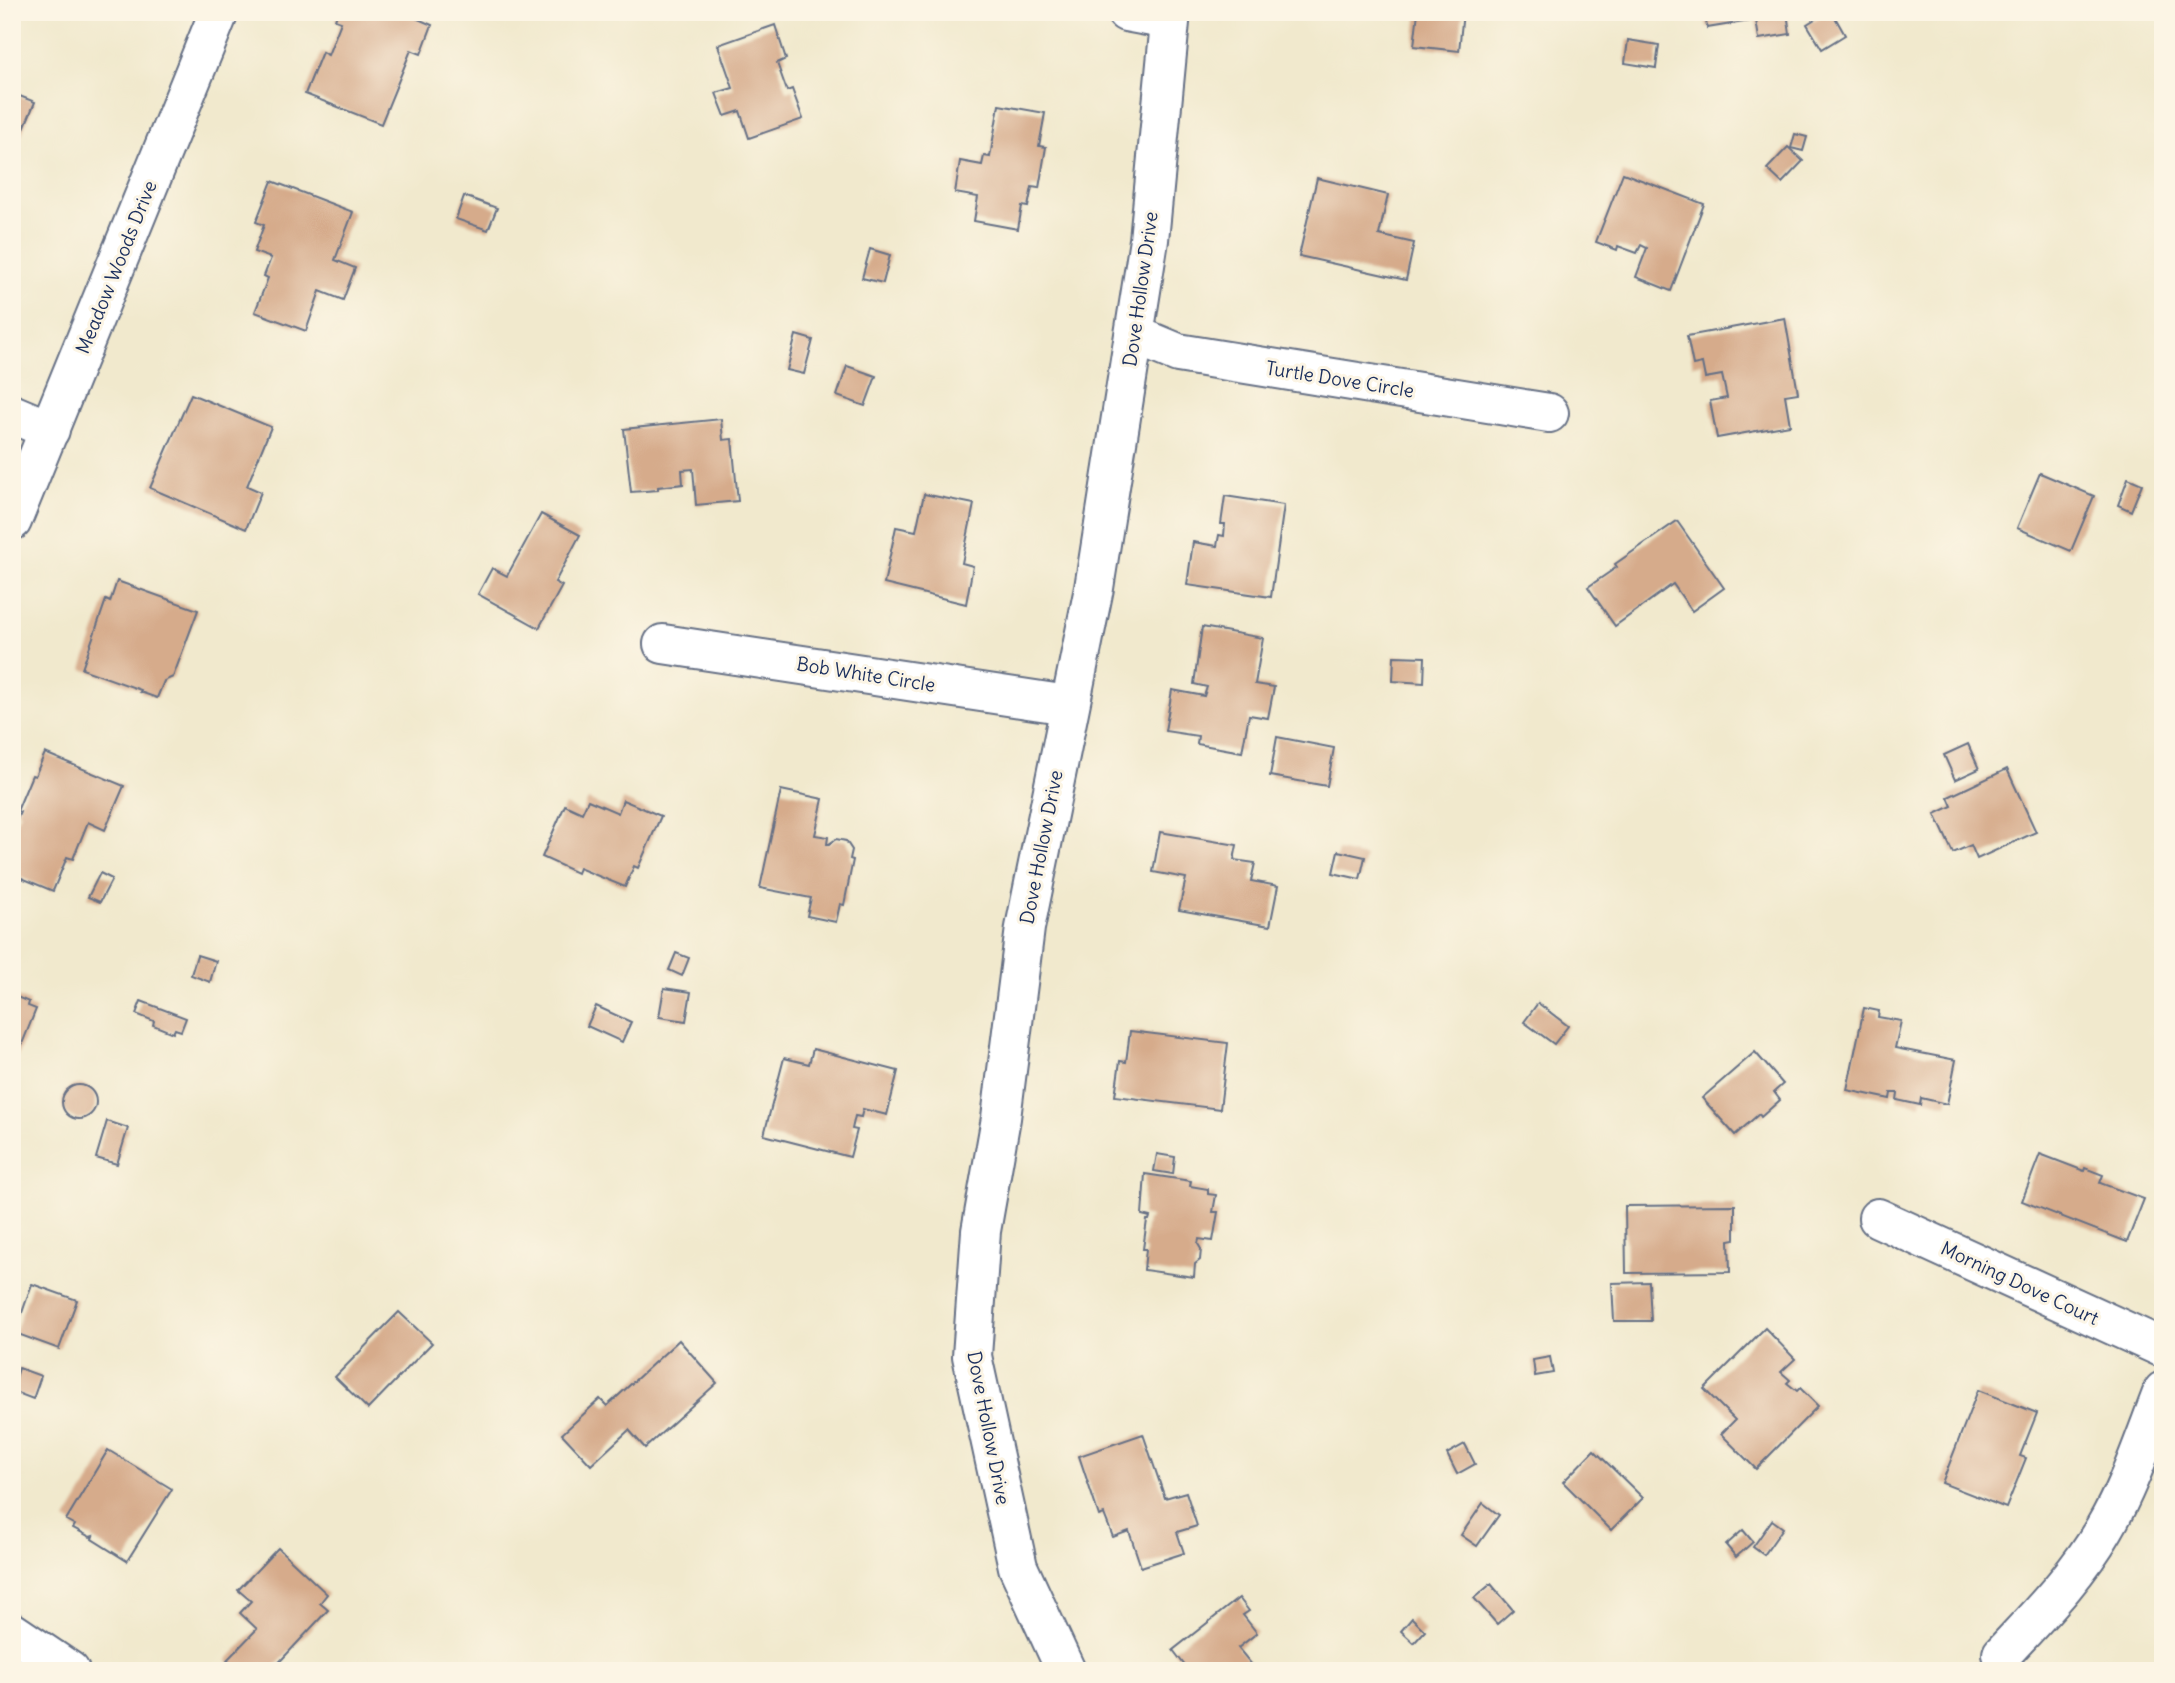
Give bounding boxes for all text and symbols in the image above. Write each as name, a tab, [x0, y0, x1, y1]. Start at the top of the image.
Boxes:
street label: Meadow Woods Drive	[70, 177, 162, 357]
street label: Dove Hollow Drive	[1117, 210, 1163, 368]
street label: Turtle Dove Circle	[1264, 355, 1416, 403]
street label: Bob White Circle	[795, 651, 937, 697]
street label: Dove Hollow Drive	[1014, 768, 1068, 926]
street label: Morning Dove Court	[1937, 1236, 2103, 1330]
street label: Dove Hollow Drive	[962, 1349, 1016, 1507]

